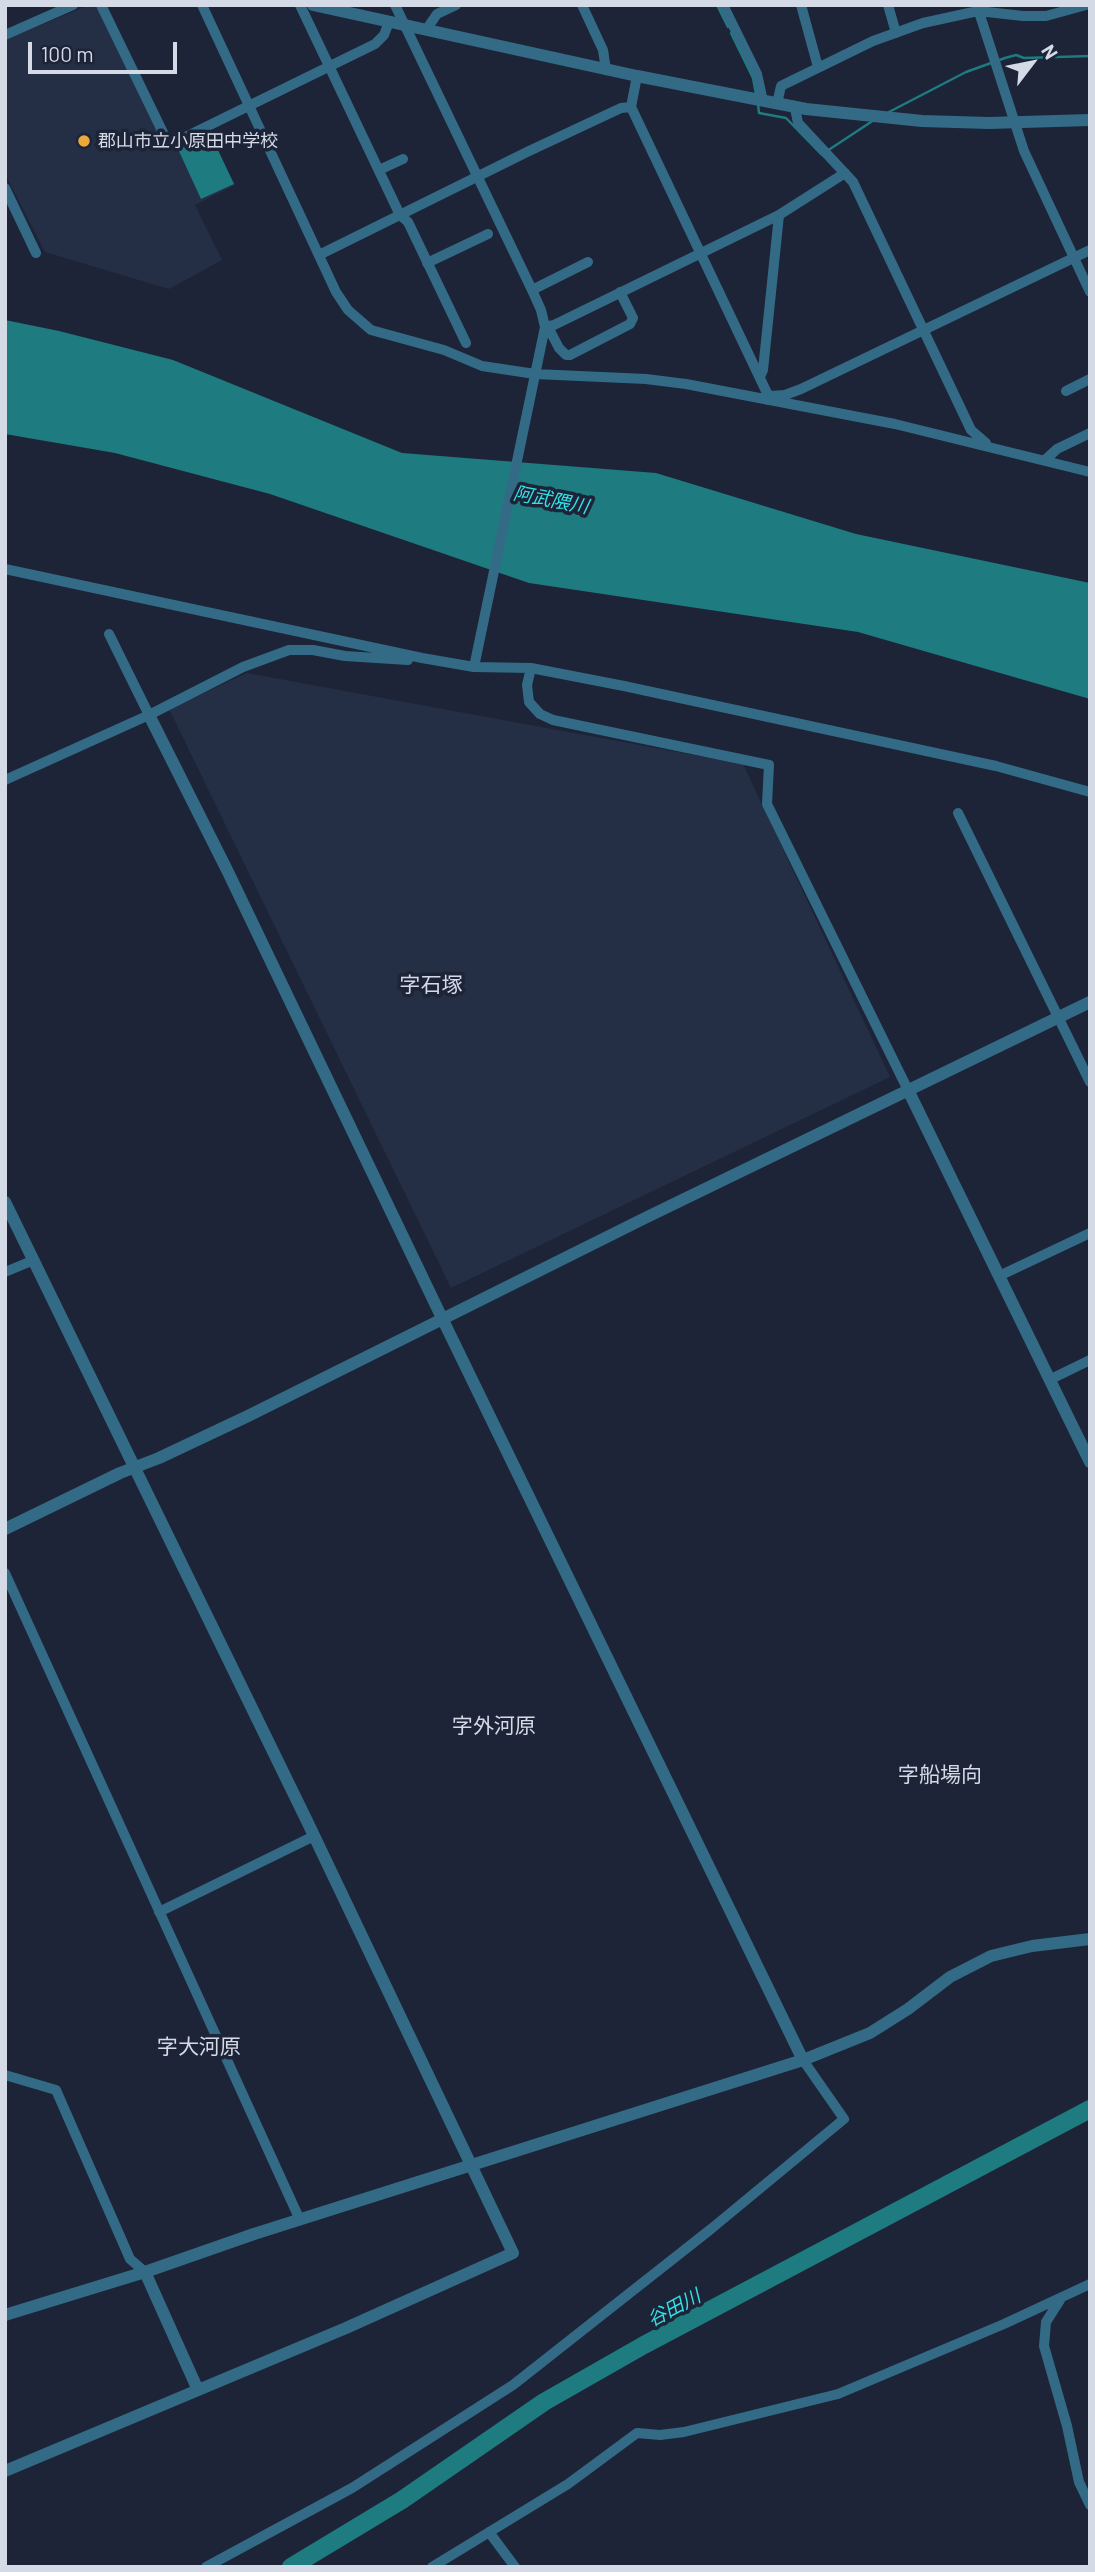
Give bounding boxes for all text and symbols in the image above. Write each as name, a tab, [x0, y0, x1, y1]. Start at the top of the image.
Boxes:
scale bar	[32, 28, 180, 72]
north arrow	[997, 28, 1067, 98]
text: N	[1037, 40, 1063, 63]
text: 100 m	[41, 41, 94, 66]
place label: 郡山市立小原田中学校	[98, 130, 278, 152]
marker: 郡山市立小原田中学校	[76, 133, 92, 149]
water label: 阿武隈川	[512, 482, 590, 518]
district label: 字石塚	[400, 972, 462, 998]
district label: 字外河原	[452, 1713, 536, 1739]
district label: 字船場向	[898, 1762, 982, 1788]
district label: 字大河原	[157, 2034, 241, 2060]
water label: 谷田川	[643, 2285, 705, 2331]

